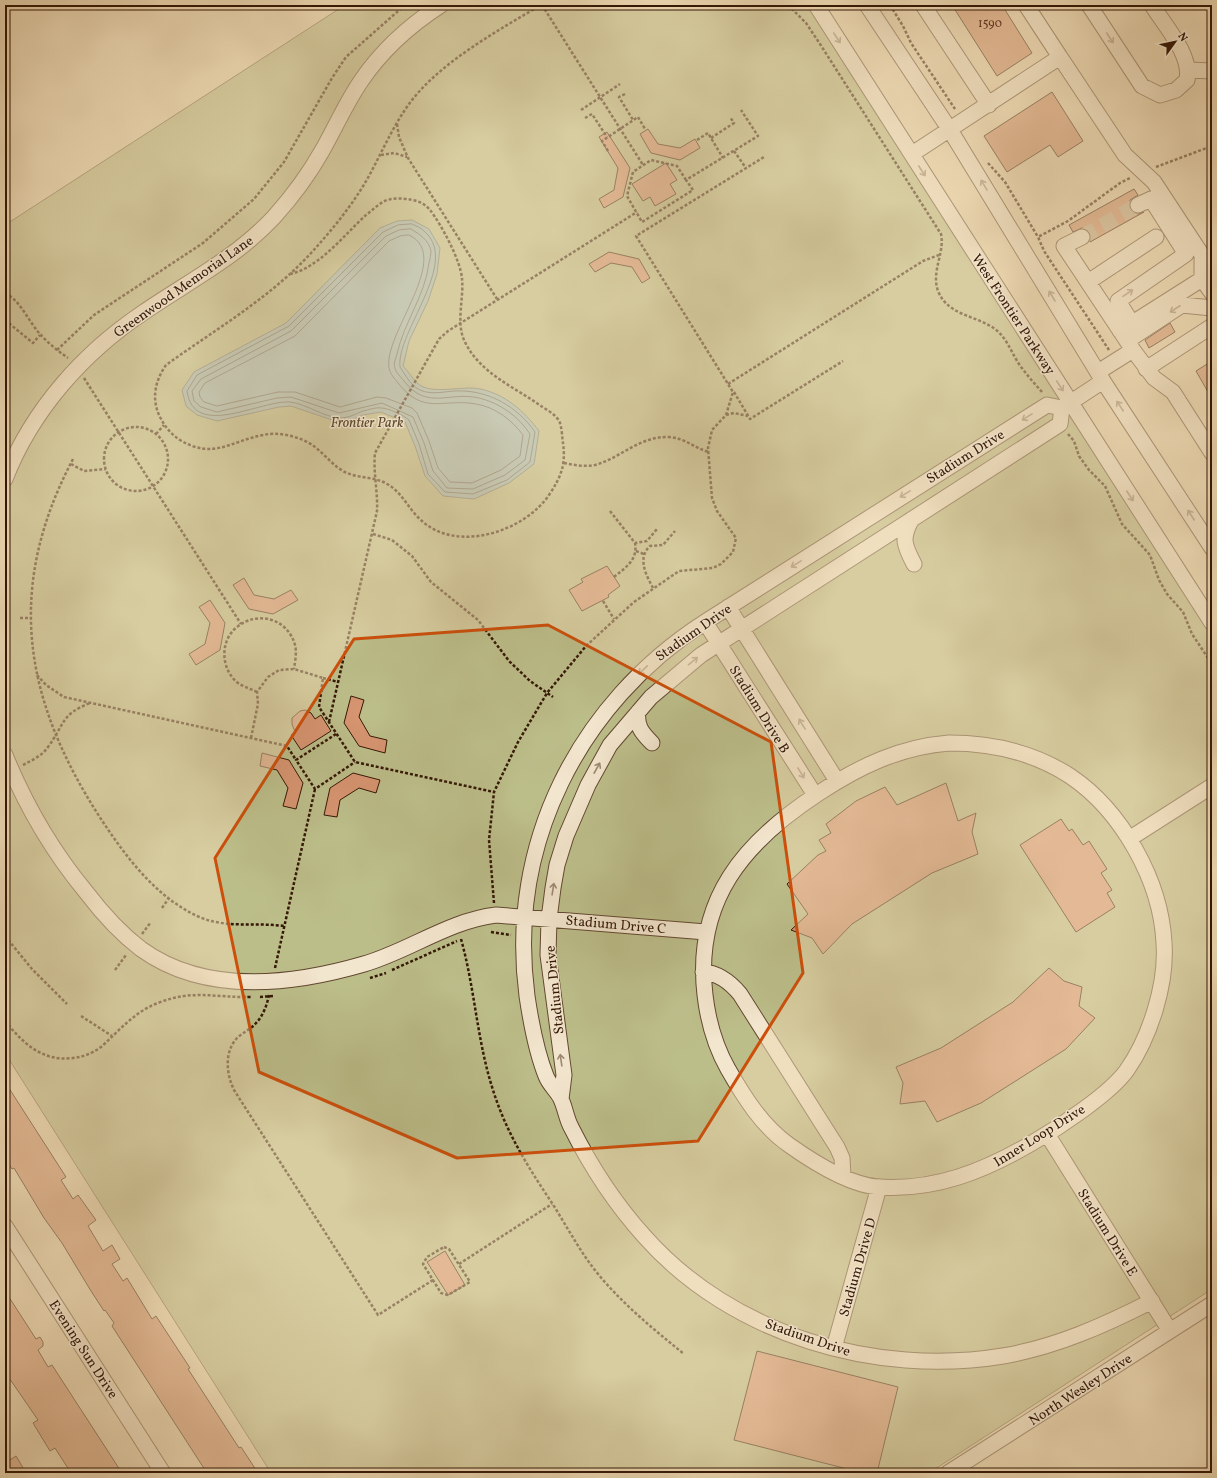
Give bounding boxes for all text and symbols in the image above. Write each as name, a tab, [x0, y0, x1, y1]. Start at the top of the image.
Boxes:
house number: 1590	[978, 16, 1002, 32]
north arrow	[1155, 22, 1195, 62]
text: N	[1174, 30, 1191, 45]
one-way arrow	[833, 32, 841, 43]
one-way arrow	[1106, 32, 1115, 43]
one-way arrow	[918, 165, 926, 176]
one-way arrow	[979, 179, 987, 191]
street label: Greenwood Memorial Lane	[110, 231, 258, 343]
street label: West Frontier Parkway	[967, 251, 1059, 379]
one-way arrow	[1123, 289, 1134, 297]
one-way arrow	[1047, 290, 1055, 302]
one-way arrow	[1170, 305, 1181, 313]
one-way arrow	[1056, 381, 1065, 392]
one-way arrow	[1116, 401, 1124, 412]
one-way arrow	[1022, 413, 1033, 421]
park label: Frontier Park	[331, 414, 404, 433]
street label: Stadium Drive	[923, 425, 1009, 489]
one-way arrow	[900, 490, 911, 499]
one-way arrow	[1127, 490, 1135, 502]
one-way arrow	[1187, 510, 1195, 521]
one-way arrow	[791, 560, 802, 568]
street label: Stadium Drive	[652, 600, 736, 667]
one-way arrow	[687, 657, 698, 666]
street label: Stadium Drive B	[724, 662, 793, 757]
one-way arrow	[638, 665, 648, 675]
one-way arrow	[797, 718, 805, 730]
one-way arrow	[594, 762, 602, 774]
one-way arrow	[797, 767, 805, 779]
one-way arrow	[549, 883, 557, 896]
street label: Stadium Drive C	[565, 912, 667, 939]
street label: Stadium Drive	[541, 944, 570, 1035]
one-way arrow	[557, 1054, 565, 1067]
street label: Inner Loop Drive	[990, 1100, 1090, 1172]
street label: Stadium Drive E	[1072, 1185, 1141, 1280]
street label: Stadium Drive D	[835, 1216, 882, 1319]
street label: Evening Sun Drive	[44, 1297, 122, 1403]
street label: Stadium Drive	[762, 1315, 853, 1362]
street label: North Wesley Drive	[1025, 1349, 1136, 1431]

